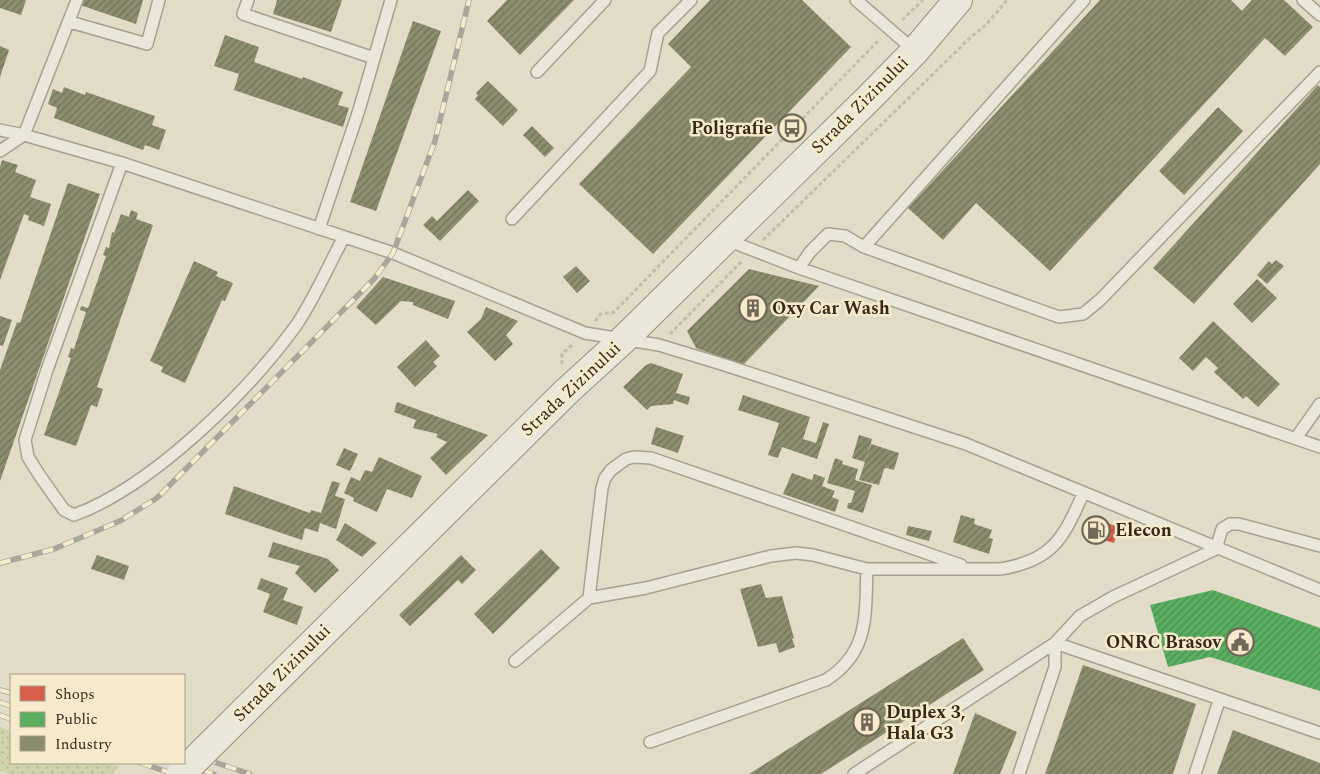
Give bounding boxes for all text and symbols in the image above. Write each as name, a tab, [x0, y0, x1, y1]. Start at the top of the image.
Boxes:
street label: Strada Zizinului	[805, 50, 915, 160]
bus stop icon: Poligrafie	[777, 113, 807, 143]
place label: Poligrafie	[691, 115, 773, 142]
building icon: Oxy Car Wash	[738, 293, 768, 323]
place label: Oxy Car Wash	[772, 295, 890, 322]
street label: Strada Zizinului	[515, 335, 627, 443]
fuel station icon: Elecon	[1081, 515, 1111, 545]
place label: Elecon	[1115, 517, 1172, 544]
street label: Strada Zizinului	[227, 618, 337, 728]
public building icon: ONRC Brasov	[1225, 627, 1255, 657]
place label: ONRC Brasov	[1106, 629, 1222, 656]
legend	[10, 674, 185, 764]
text: Shops	[55, 683, 95, 706]
place label: Duplex 3, Hala G3	[886, 699, 966, 747]
building icon: Duplex 3, Hala G3	[852, 707, 882, 737]
text: Public	[55, 708, 98, 731]
text: Industry	[55, 733, 112, 756]

